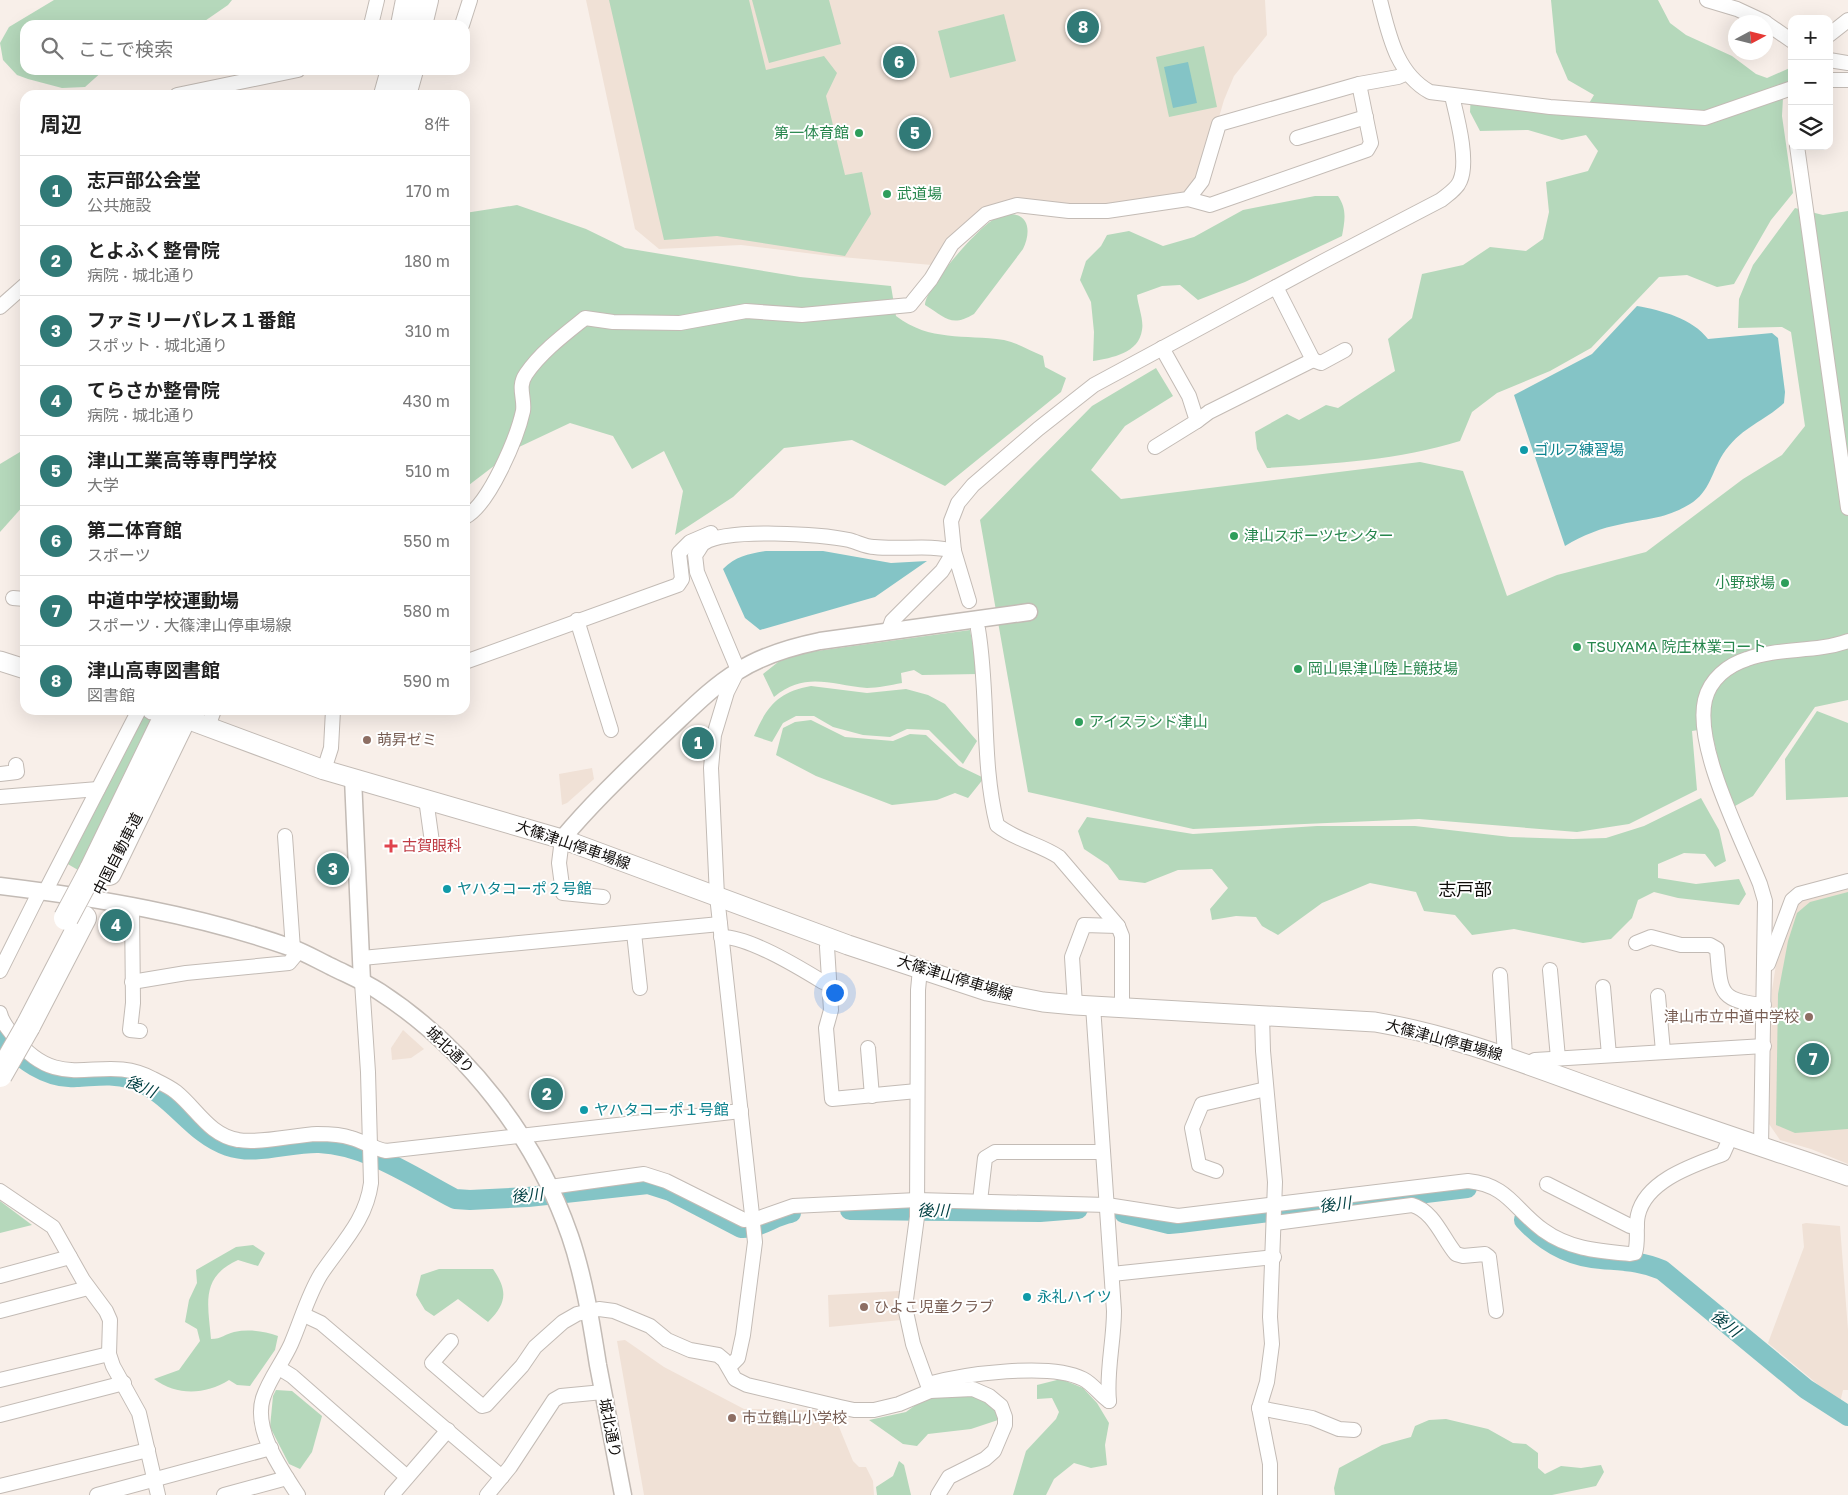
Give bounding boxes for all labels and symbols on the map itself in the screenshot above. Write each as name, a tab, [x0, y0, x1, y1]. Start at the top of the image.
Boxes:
pin: 8	[1067, 8, 1099, 46]
north arrow	[1728, 15, 1773, 60]
pin: 6	[883, 43, 915, 81]
pin: 5	[899, 114, 931, 152]
place label: 第一体育館	[774, 123, 849, 141]
marker: 第一体育館	[853, 127, 865, 139]
place label: 武道場	[897, 184, 942, 202]
marker: 武道場	[881, 188, 893, 200]
place label: ゴルフ練習場	[1534, 440, 1624, 458]
marker: ゴルフ練習場	[1518, 444, 1530, 456]
place label: 津山スポーツセンター	[1244, 526, 1394, 544]
marker: 津山スポーツセンター	[1228, 530, 1240, 542]
place label: 小野球場	[1715, 573, 1775, 591]
marker: 小野球場	[1779, 577, 1791, 589]
place label: TSUYAMA 院庄林業コート	[1587, 637, 1767, 655]
marker: TSUYAMA 院庄林業コート	[1571, 641, 1583, 653]
place label: 岡山県津山陸上競技場	[1308, 659, 1458, 677]
marker: 岡山県津山陸上競技場	[1292, 663, 1304, 675]
place label: アイスランド津山	[1089, 712, 1208, 730]
marker: アイスランド津山	[1073, 716, 1085, 728]
pin: 1	[682, 724, 714, 762]
place label: 萌昇ゼミ	[377, 730, 437, 748]
marker: 萌昇ゼミ	[361, 734, 373, 746]
street label: 中国自動車道	[89, 809, 146, 898]
street label: 大篠津山停車場線	[514, 816, 633, 872]
place label: 古賀眼科	[402, 836, 462, 854]
marker: 古賀眼科	[384, 839, 398, 853]
pin: 3	[317, 850, 349, 888]
district label: 志戸部	[1438, 878, 1492, 900]
place label: ヤハタコーポ２号館	[457, 879, 592, 897]
marker: ヤハタコーポ２号館	[441, 883, 453, 895]
pin: 4	[100, 906, 132, 944]
street label: 大篠津山停車場線	[895, 951, 1015, 1003]
your location	[822, 980, 848, 1006]
place label: 津山市立中道中学校	[1664, 1007, 1799, 1025]
marker: 津山市立中道中学校	[1803, 1011, 1815, 1023]
street label: 大篠津山停車場線	[1384, 1015, 1505, 1063]
street label: 城北通り	[423, 1022, 479, 1077]
pin: 7	[1797, 1040, 1829, 1078]
water label: 後川	[122, 1070, 162, 1102]
pin: 2	[531, 1075, 563, 1113]
place label: ヤハタコーポ１号館	[594, 1100, 729, 1118]
marker: ヤハタコーポ１号館	[578, 1104, 590, 1116]
water label: 後川	[510, 1183, 546, 1206]
water label: 後川	[1318, 1192, 1354, 1216]
water label: 後川	[917, 1200, 951, 1220]
place label: 永礼ハイツ	[1037, 1287, 1112, 1305]
marker: 永礼ハイツ	[1021, 1291, 1033, 1303]
place label: ひよこ児童クラブ	[874, 1297, 994, 1315]
marker: ひよこ児童クラブ	[858, 1301, 870, 1313]
water label: 後川	[1707, 1305, 1746, 1342]
street label: 城北通り	[596, 1397, 626, 1459]
place label: 市立鶴山小学校	[742, 1408, 847, 1426]
marker: 市立鶴山小学校	[726, 1412, 738, 1424]

